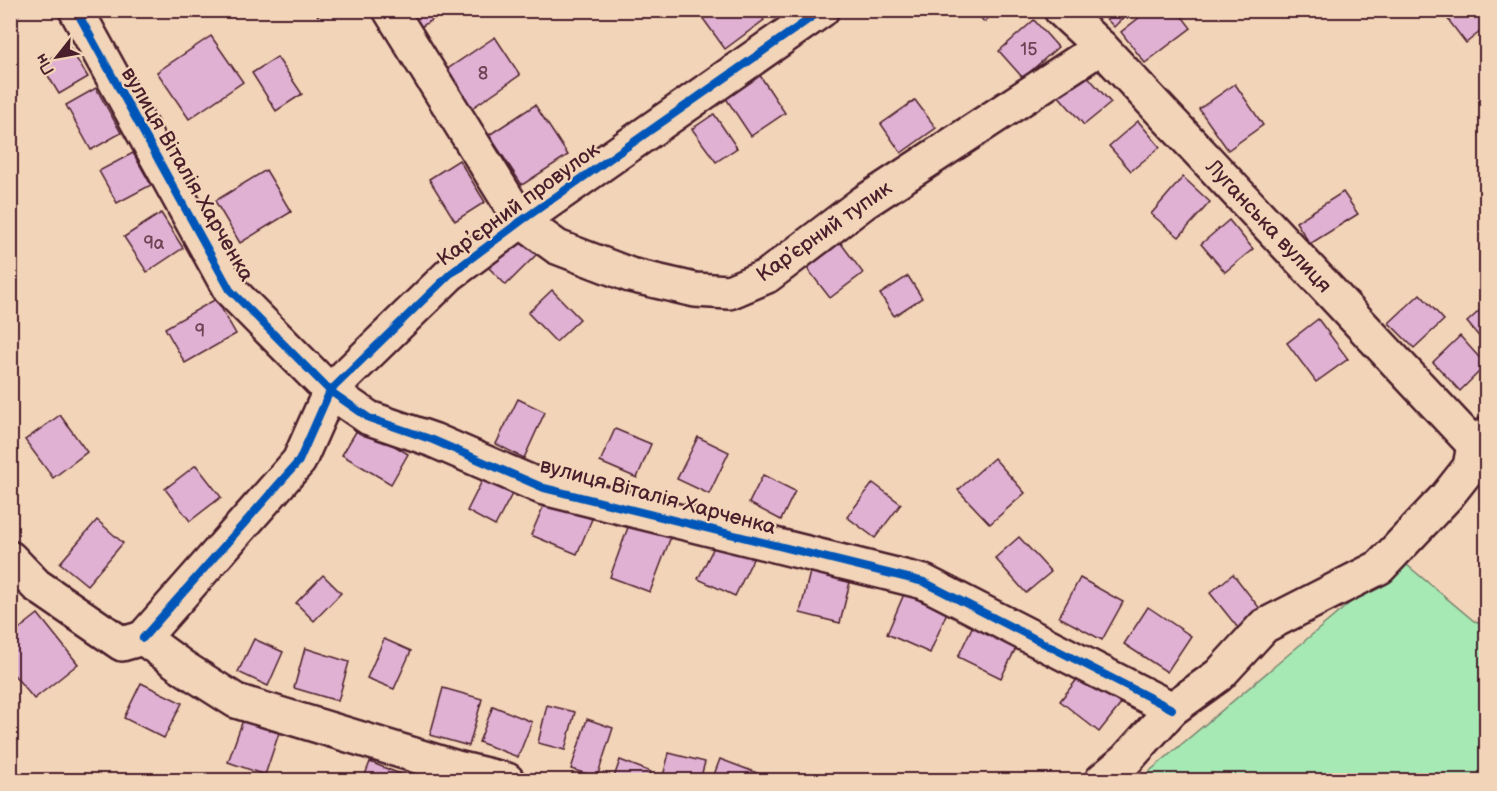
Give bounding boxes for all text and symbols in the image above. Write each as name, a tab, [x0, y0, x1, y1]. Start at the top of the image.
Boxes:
north arrow	[27, 27, 87, 87]
house number: 15	[1020, 39, 1038, 60]
text: Пн	[32, 50, 59, 78]
street label: вулиця Віталія Харченка	[116, 63, 260, 286]
house number: 8	[478, 63, 488, 84]
street label: Карʼєрний провулок	[432, 137, 604, 272]
street label: Луганська вулиця	[1200, 154, 1337, 298]
street label: Карʼєрний тупик	[752, 176, 897, 287]
house number: 9а	[143, 233, 165, 254]
house number: 9	[195, 321, 205, 342]
street label: вулиця Віталія Харченка	[537, 453, 779, 540]

